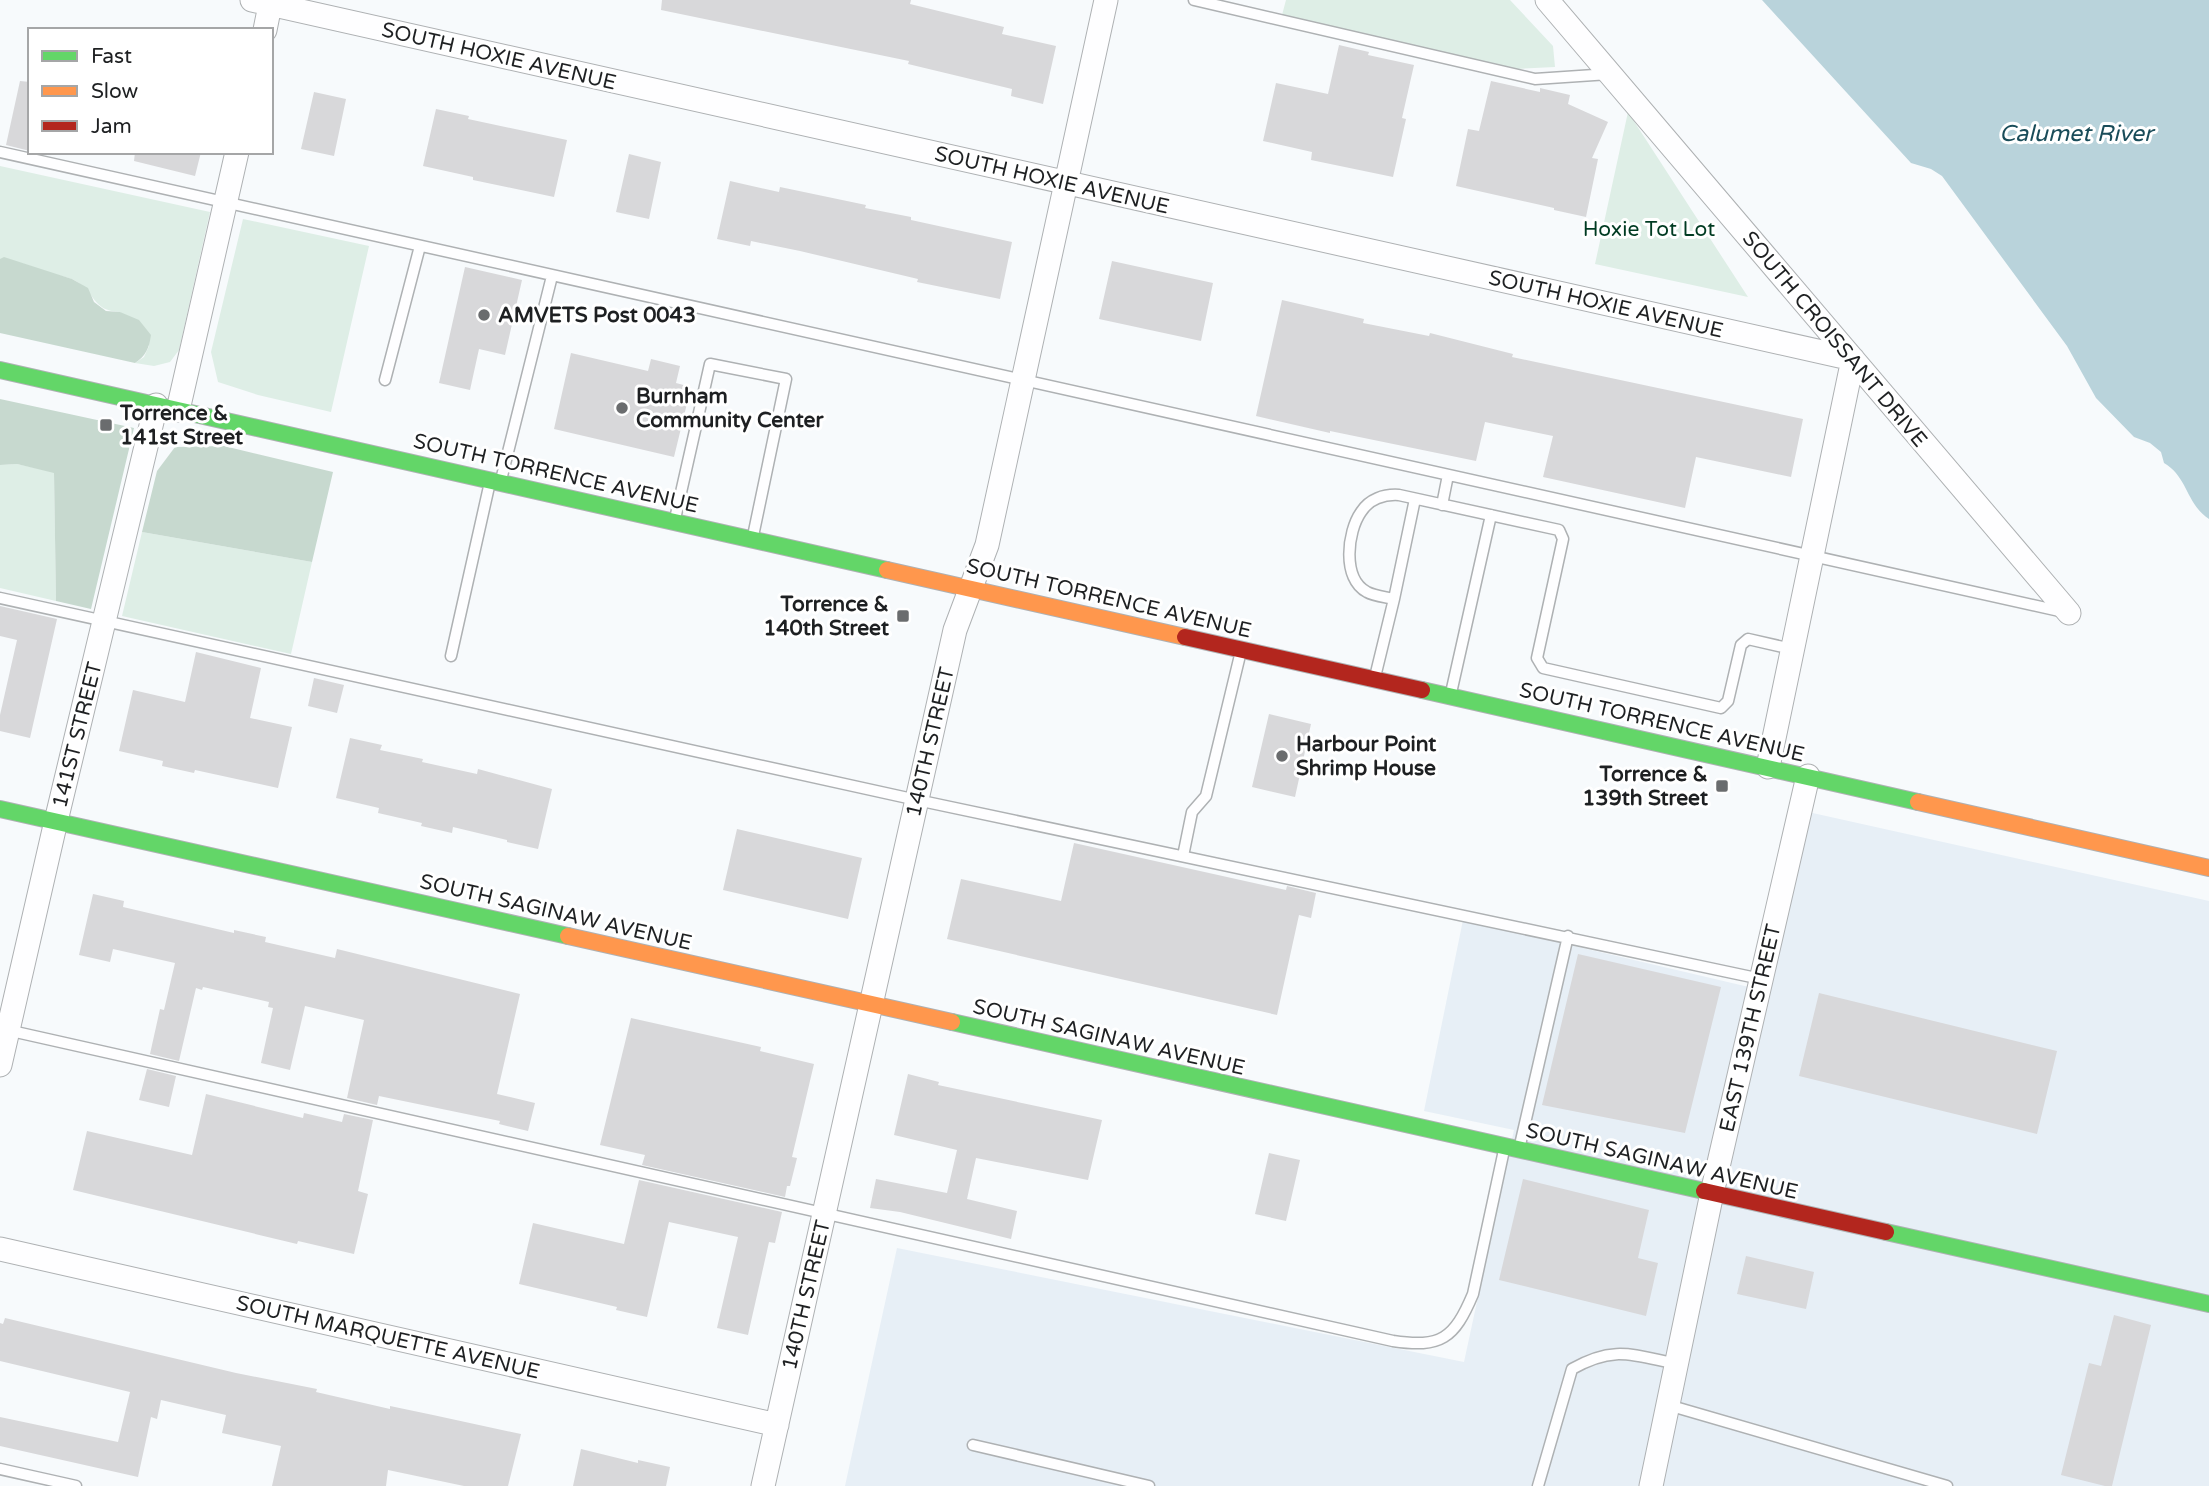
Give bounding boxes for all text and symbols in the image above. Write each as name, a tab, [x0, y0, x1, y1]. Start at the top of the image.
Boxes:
street label: SOUTH HOXIE AVENUE	[379, 17, 619, 96]
legend	[28, 28, 273, 154]
text: Fast	[91, 44, 132, 69]
text: Slow	[91, 79, 139, 104]
text: Jam	[91, 114, 132, 139]
water label: Calumet River	[1999, 120, 2156, 148]
street label: SOUTH HOXIE AVENUE	[932, 141, 1172, 220]
park label: Hoxie Tot Lot	[1583, 217, 1715, 242]
street label: SOUTH CROISSANT DRIVE	[1737, 226, 1932, 452]
street label: SOUTH HOXIE AVENUE	[1486, 265, 1726, 344]
place label: AMVETS Post 0043	[498, 303, 696, 328]
marker: AMVETS Post 0043	[476, 307, 492, 323]
place label: Burnham Community Center	[636, 384, 824, 433]
marker: Burnham Community Center	[614, 400, 630, 416]
place label: Torrence & 141st Street	[119, 401, 243, 450]
marker: Torrence & 141st Street	[98, 417, 114, 433]
street label: SOUTH TORRENCE AVENUE	[411, 428, 701, 518]
street label: SOUTH TORRENCE AVENUE	[964, 553, 1254, 643]
place label: Torrence & 140th Street	[763, 592, 889, 641]
marker: Torrence & 140th Street	[895, 608, 911, 624]
street label: 141ST STREET	[47, 659, 108, 811]
street label: 140TH STREET	[901, 664, 960, 820]
street label: SOUTH TORRENCE AVENUE	[1517, 677, 1807, 767]
place label: Harbour Point Shrimp House	[1296, 732, 1436, 781]
marker: Harbour Point Shrimp House	[1274, 748, 1290, 764]
place label: Torrence & 139th Street	[1582, 762, 1708, 811]
marker: Torrence & 139th Street	[1714, 778, 1730, 794]
street label: SOUTH SAGINAW AVENUE	[417, 869, 694, 956]
street label: EAST 139TH STREET	[1714, 922, 1787, 1135]
street label: SOUTH SAGINAW AVENUE	[970, 994, 1247, 1081]
street label: SOUTH SAGINAW AVENUE	[1523, 1118, 1800, 1205]
street label: 140TH STREET	[777, 1217, 836, 1373]
street label: SOUTH MARQUETTE AVENUE	[234, 1290, 542, 1385]

